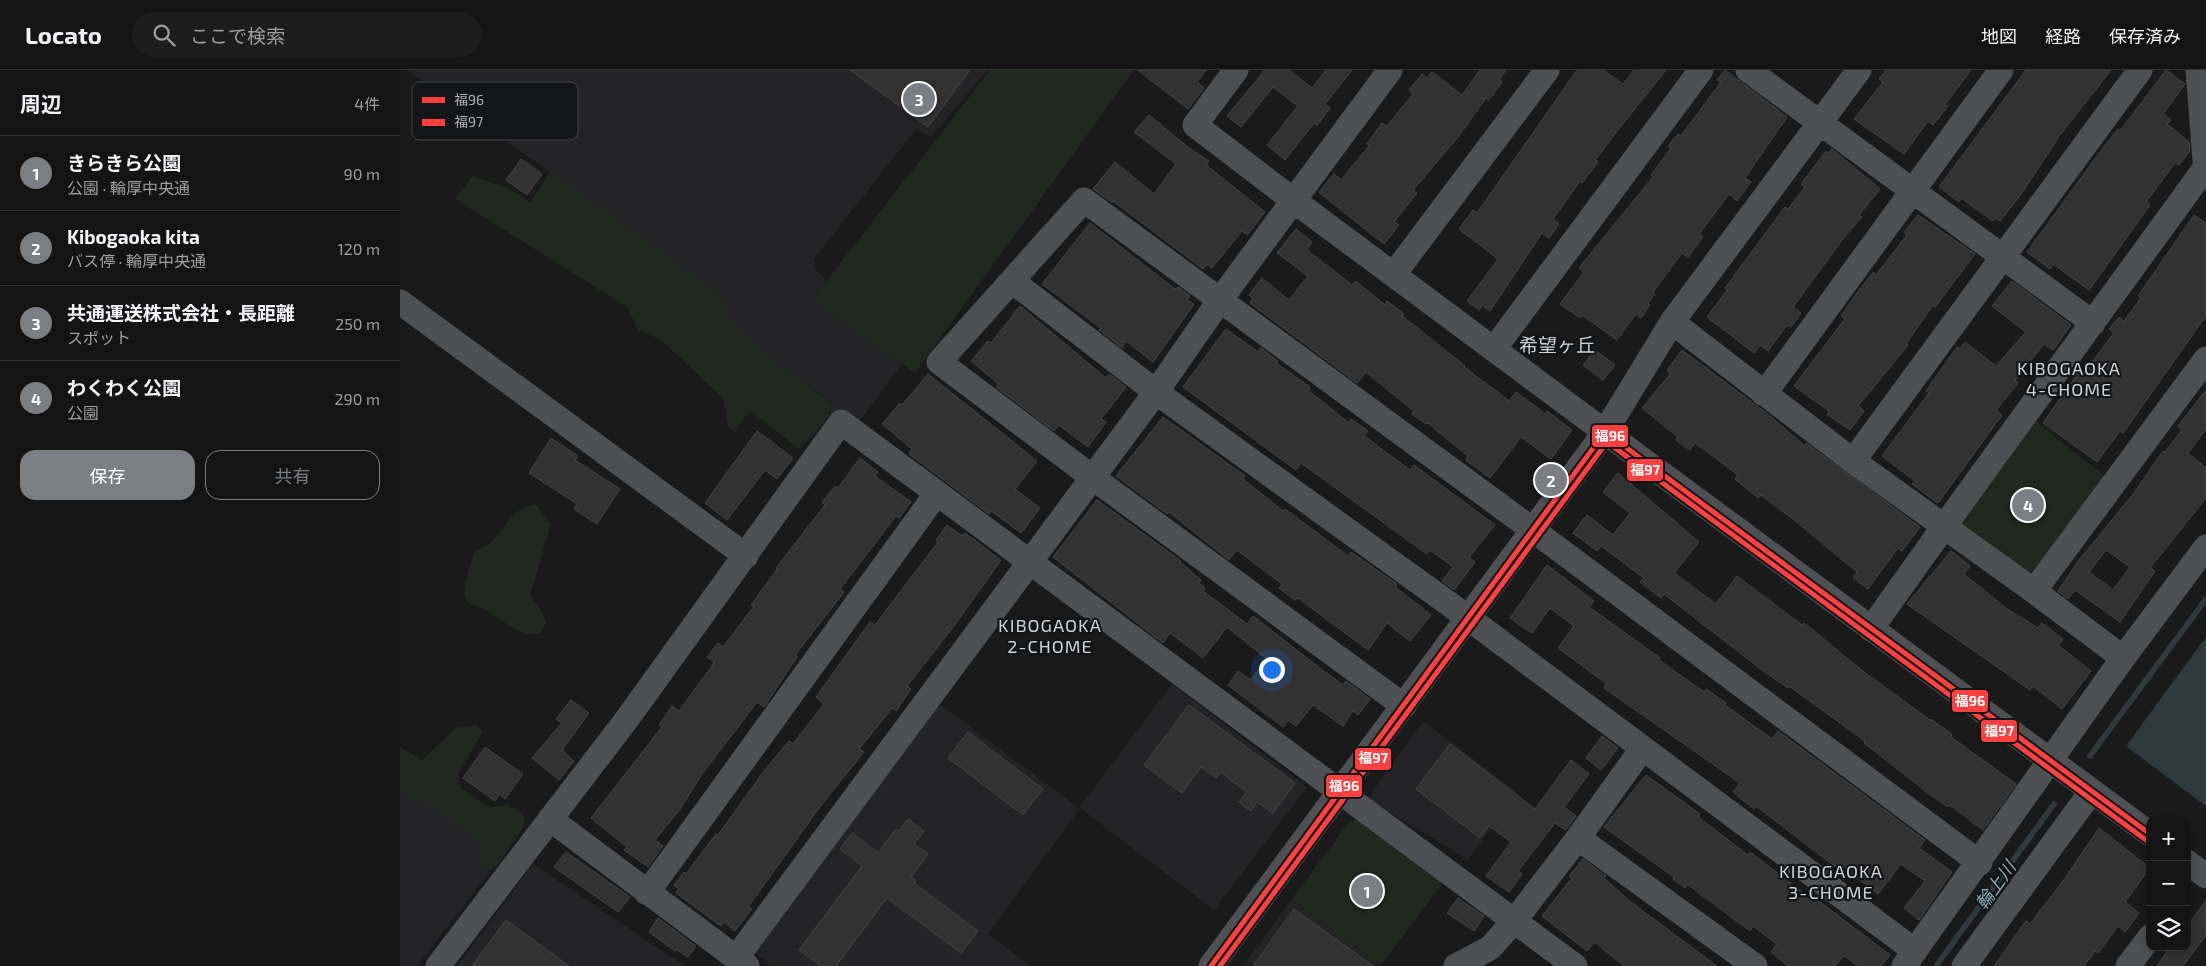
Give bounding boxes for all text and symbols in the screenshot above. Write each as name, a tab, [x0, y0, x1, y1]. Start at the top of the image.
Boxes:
search box	[132, 12, 482, 57]
text: Locato	[25, 20, 102, 49]
icon: search	[150, 21, 178, 49]
text: ここで検索	[190, 24, 285, 47]
text: 地図	[1981, 25, 2017, 47]
text: 経路	[2045, 25, 2081, 47]
text: 保存済み	[2109, 25, 2181, 47]
pin: 3	[903, 80, 935, 118]
legend	[412, 82, 578, 140]
text: 周辺	[20, 91, 62, 116]
text: 福96	[454, 91, 484, 108]
text: 4件	[354, 94, 380, 113]
text: 福97	[454, 113, 483, 130]
text: きらきら公園	[67, 151, 181, 174]
text: 1	[33, 164, 39, 183]
text: 90 m	[344, 164, 380, 183]
text: 公園 · 輪厚中央通	[67, 178, 190, 197]
text: Kibogaoka kita	[67, 225, 200, 248]
text: 2	[31, 239, 41, 258]
text: 120 m	[337, 239, 380, 258]
text: バス停 · 輪厚中央通	[67, 251, 206, 270]
text: 共通運送株式会社・長距離	[67, 301, 295, 324]
text: 3	[31, 314, 41, 333]
text: 250 m	[335, 314, 380, 333]
text: スポット	[67, 328, 131, 347]
district label: 希望ヶ丘	[1519, 333, 1595, 356]
district label: KIBOGAOKA 4-CHOME	[2017, 357, 2121, 400]
text: わくわく公園	[67, 376, 181, 399]
text: 4	[31, 389, 41, 408]
text: 290 m	[335, 389, 380, 408]
text: 公園	[67, 403, 99, 422]
line badge: 福96	[1591, 424, 1629, 448]
text: 福96	[1595, 427, 1625, 444]
button: 保存	[20, 450, 195, 500]
button: 共有	[205, 450, 380, 500]
line badge: 福97	[1626, 458, 1664, 482]
pin: 2	[1535, 461, 1567, 499]
text: 福97	[1630, 461, 1660, 478]
pin: 4	[2012, 486, 2044, 524]
district label: KIBOGAOKA 2-CHOME	[998, 614, 1102, 657]
your location	[1259, 657, 1285, 683]
line badge: 福96	[1951, 689, 1989, 713]
text: 福96	[1955, 692, 1985, 709]
line badge: 福97	[1980, 719, 2018, 743]
text: 福97	[1984, 722, 2014, 739]
line badge: 福97	[1354, 747, 1392, 771]
text: 福97	[1358, 749, 1388, 766]
line badge: 福96	[1325, 774, 1363, 798]
text: 福96	[1329, 777, 1359, 794]
map controls	[2146, 816, 2191, 951]
button: +	[2146, 816, 2191, 861]
water label: 輪上川	[1970, 855, 2021, 913]
district label: KIBOGAOKA 3-CHOME	[1779, 860, 1883, 903]
button: −	[2146, 861, 2191, 906]
pin: 1	[1351, 872, 1383, 910]
button: layers	[2146, 906, 2191, 951]

